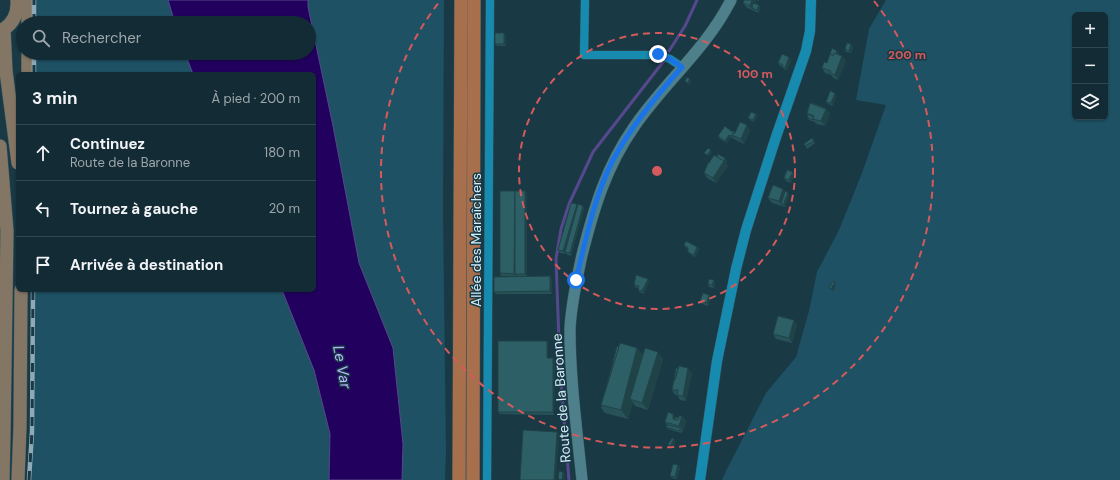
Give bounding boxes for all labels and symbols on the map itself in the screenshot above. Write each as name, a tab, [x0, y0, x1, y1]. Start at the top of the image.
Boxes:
route end	[649, 45, 667, 63]
text: 200 m	[888, 47, 926, 63]
text: 100 m	[737, 66, 773, 82]
centre of rings	[650, 164, 664, 178]
street label: Allée des Maraîchers	[467, 173, 485, 307]
route start	[567, 271, 585, 289]
street label: Route de la Baronne	[548, 333, 574, 463]
water label: Le Var	[328, 344, 356, 391]

